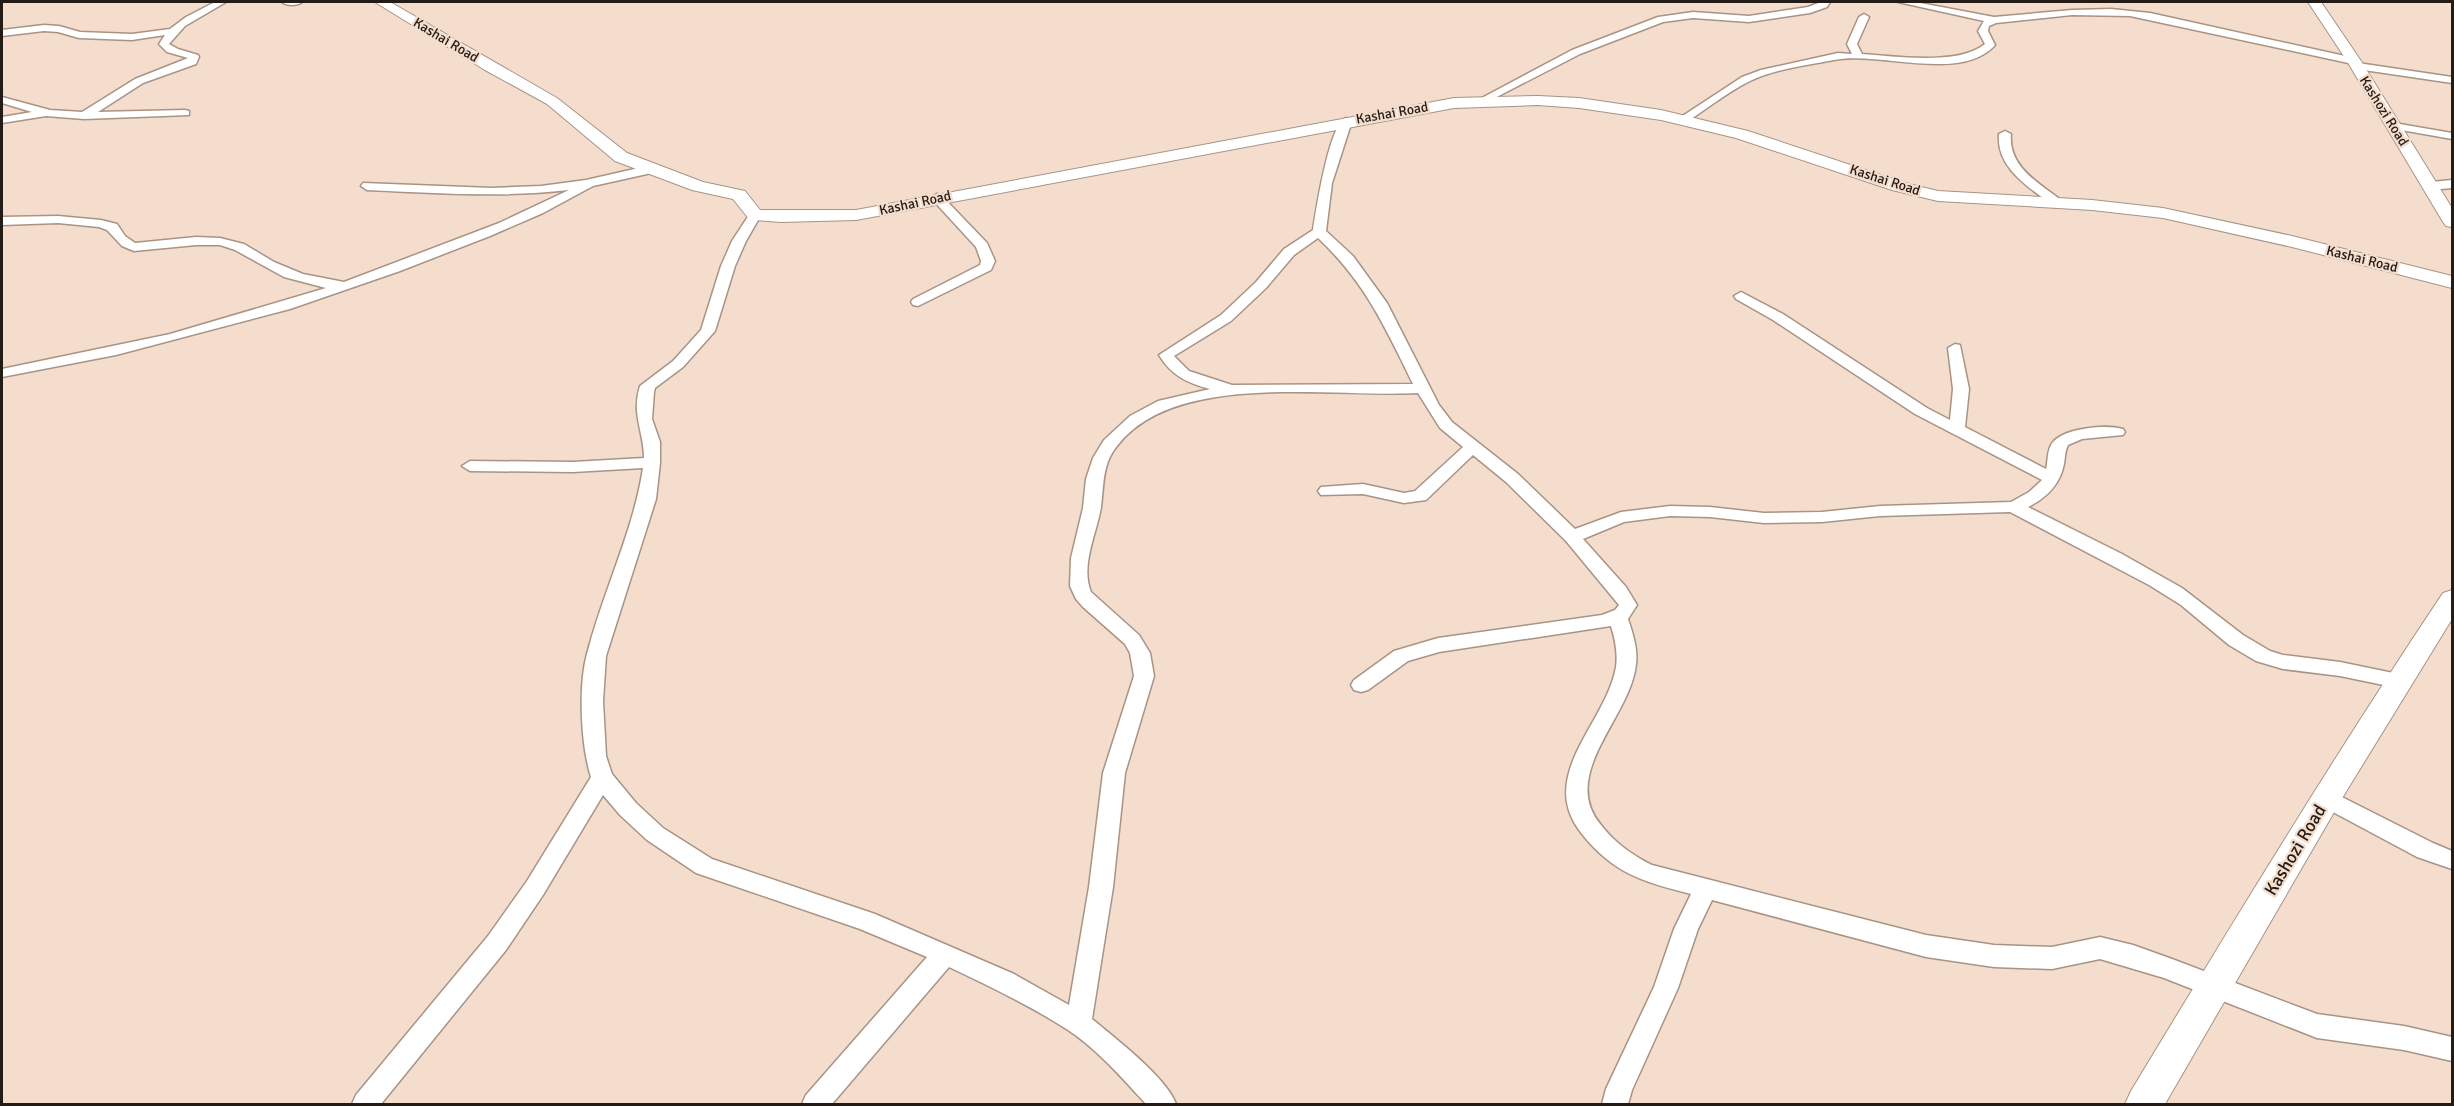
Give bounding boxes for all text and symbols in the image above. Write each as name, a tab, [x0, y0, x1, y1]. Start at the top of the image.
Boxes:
street label: Kashai Road	[410, 14, 482, 66]
street label: Kashozi Road	[2356, 73, 2412, 149]
street label: Kashai Road	[1355, 98, 1429, 128]
street label: Kashai Road	[1848, 161, 1922, 199]
street label: Kashai Road	[877, 187, 953, 219]
street label: Kashai Road	[2324, 242, 2400, 276]
street label: Kashozi Road	[2259, 801, 2331, 899]

